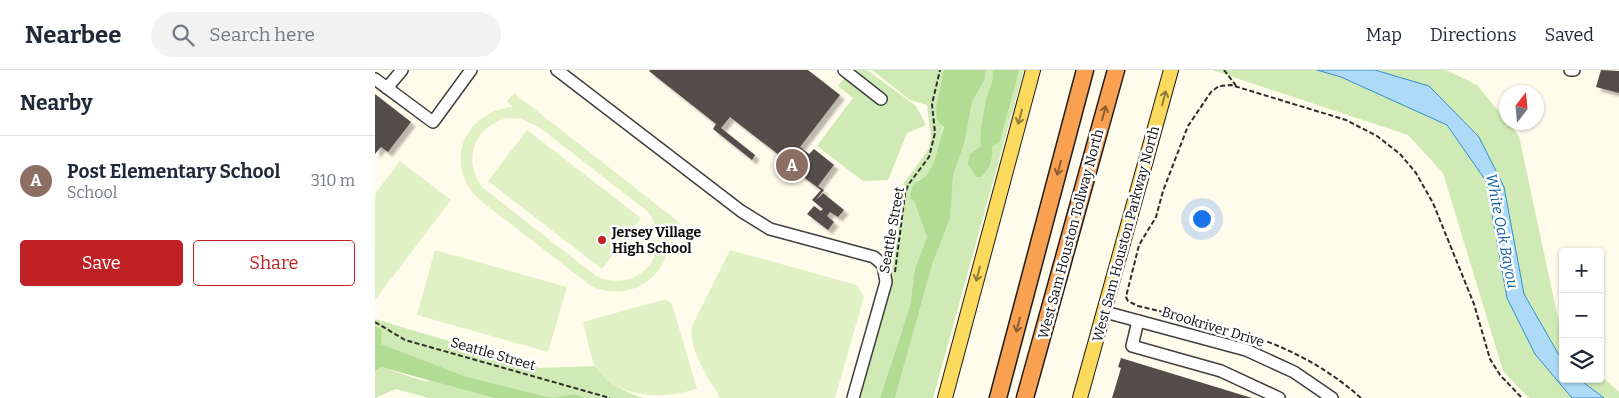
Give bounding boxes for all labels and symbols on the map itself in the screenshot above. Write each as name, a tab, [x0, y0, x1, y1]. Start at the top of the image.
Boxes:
north arrow	[1499, 85, 1544, 130]
one-way arrow	[1159, 91, 1169, 107]
one-way arrow	[1099, 106, 1109, 122]
one-way arrow	[1015, 109, 1025, 125]
street label: West Sam Houston Parkway North	[1089, 124, 1163, 344]
street label: West Sam Houston Tollway North	[1035, 127, 1107, 341]
pin: A	[776, 146, 808, 184]
one-way arrow	[1054, 159, 1063, 175]
water label: White Oak Bayou	[1482, 172, 1522, 290]
street label: Seattle Street	[876, 185, 908, 275]
your location	[1189, 206, 1215, 232]
place label: Jersey Village High School	[611, 224, 701, 257]
marker: Jersey Village High School	[596, 234, 608, 246]
one-way arrow	[973, 266, 983, 282]
street label: Brookriver Drive	[1160, 303, 1266, 351]
one-way arrow	[1012, 317, 1022, 333]
street label: Seattle Street	[449, 334, 537, 374]

